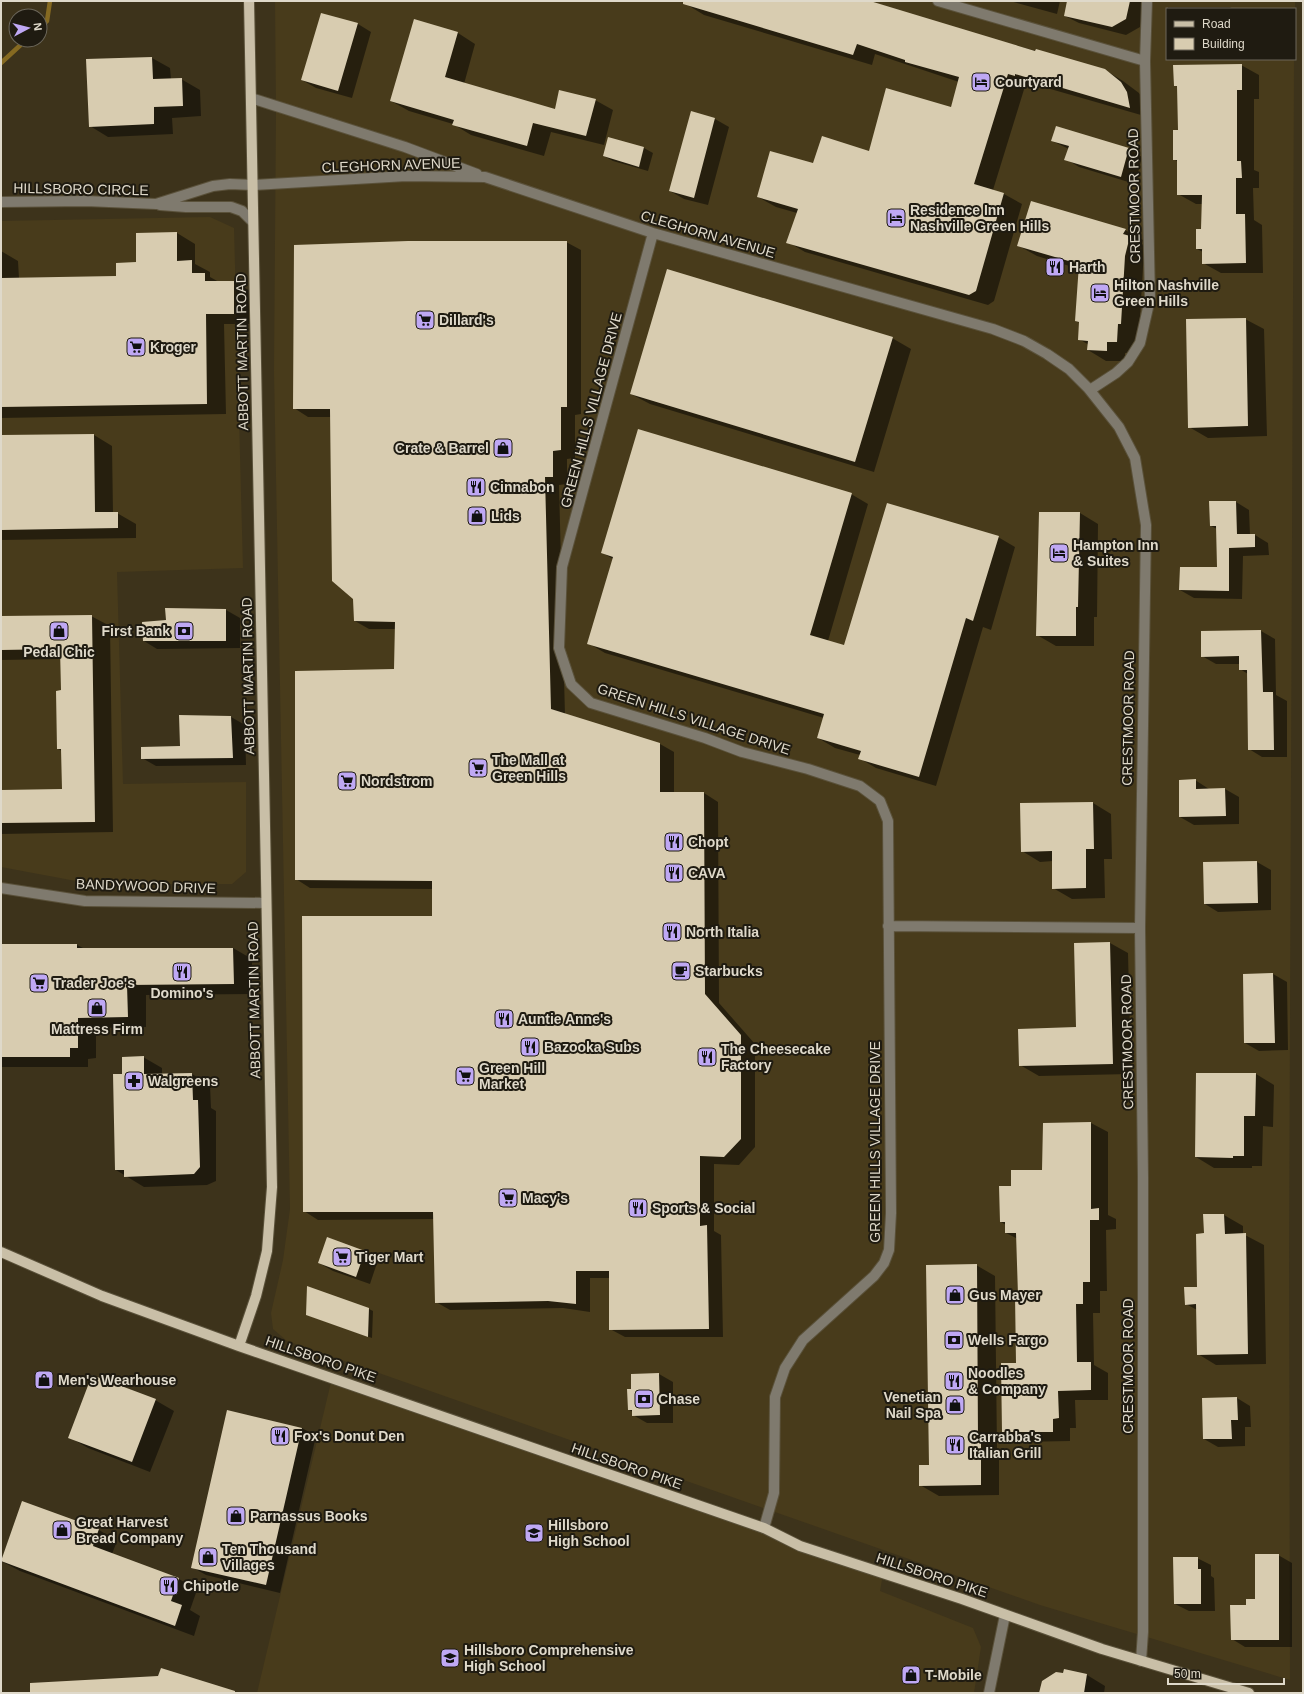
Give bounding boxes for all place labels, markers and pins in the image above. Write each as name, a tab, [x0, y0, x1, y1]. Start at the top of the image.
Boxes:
hotel icon: Courtyard	[970, 71, 992, 93]
place label: Courtyard	[995, 74, 1062, 90]
place label: Residence Inn Nashville Green Hills	[910, 202, 1049, 234]
hotel icon: Residence Inn Nashville Green Hills	[885, 207, 907, 229]
restaurant icon: Harth	[1044, 256, 1066, 278]
place label: Harth	[1069, 259, 1106, 275]
place label: Hilton Nashville Green Hills	[1114, 277, 1219, 309]
hotel icon: Hilton Nashville Green Hills	[1089, 282, 1111, 304]
supermarket icon: Dillard's	[414, 309, 436, 331]
place label: Dillard's	[439, 312, 494, 328]
supermarket icon: Kroger	[125, 336, 147, 358]
place label: Kroger	[150, 339, 196, 355]
shop icon: Crate & Barrel	[492, 437, 514, 459]
place label: Crate & Barrel	[395, 440, 489, 456]
restaurant icon: Cinnabon	[465, 476, 487, 498]
place label: Cinnabon	[490, 479, 555, 495]
shop icon: Lids	[466, 505, 488, 527]
place label: Lids	[491, 508, 520, 524]
place label: Hampton Inn & Suites	[1073, 537, 1159, 569]
hotel icon: Hampton Inn & Suites	[1048, 542, 1070, 564]
shop icon: Pedal Chic	[48, 620, 70, 642]
bank icon: First Bank	[173, 620, 195, 642]
place label: First Bank	[102, 623, 170, 639]
place label: Pedal Chic	[23, 644, 95, 660]
place label: The Mall at Green Hills	[492, 752, 566, 784]
supermarket icon: The Mall at Green Hills	[467, 757, 489, 779]
supermarket icon: Nordstrom	[336, 770, 358, 792]
place label: Nordstrom	[361, 773, 433, 789]
restaurant icon: Chopt	[663, 831, 685, 853]
place label: Chopt	[688, 834, 729, 850]
restaurant icon: CAVA	[663, 862, 685, 884]
place label: CAVA	[688, 865, 726, 881]
restaurant icon: North Italia	[661, 921, 683, 943]
place label: North Italia	[686, 924, 759, 940]
cafe icon: Starbucks	[670, 960, 692, 982]
restaurant icon: Domino's	[171, 961, 193, 983]
place label: Starbucks	[695, 963, 763, 979]
supermarket icon: Trader Joe's	[28, 972, 50, 994]
place label: Trader Joe's	[53, 975, 135, 991]
place label: Domino's	[150, 985, 214, 1001]
shop icon: Mattress Firm	[86, 997, 108, 1019]
restaurant icon: Auntie Anne's	[493, 1008, 515, 1030]
place label: Auntie Anne's	[518, 1011, 611, 1027]
place label: Mattress Firm	[51, 1021, 143, 1037]
restaurant icon: Bazooka Subs	[519, 1036, 541, 1058]
place label: Bazooka Subs	[544, 1039, 640, 1055]
place label: The Cheesecake Factory	[721, 1041, 831, 1073]
restaurant icon: The Cheesecake Factory	[696, 1046, 718, 1068]
place label: Green Hill Market	[479, 1060, 545, 1092]
supermarket icon: Green Hill Market	[454, 1065, 476, 1087]
pharmacy icon: Walgreens	[123, 1070, 145, 1092]
place label: Walgreens	[148, 1073, 218, 1089]
supermarket icon: Macy's	[497, 1187, 519, 1209]
place label: Macy's	[522, 1190, 568, 1206]
restaurant icon: Sports & Social	[627, 1197, 649, 1219]
place label: Sports & Social	[652, 1200, 755, 1216]
supermarket icon: Tiger Mart	[331, 1246, 353, 1268]
place label: Tiger Mart	[356, 1249, 424, 1265]
shop icon: Gus Mayer	[944, 1284, 966, 1306]
place label: Gus Mayer	[969, 1287, 1041, 1303]
bank icon: Wells Fargo	[943, 1329, 965, 1351]
place label: Wells Fargo	[968, 1332, 1047, 1348]
place label: Noodles & Company	[968, 1365, 1046, 1397]
shop icon: Men's Wearhouse	[33, 1369, 55, 1391]
restaurant icon: Noodles & Company	[943, 1370, 965, 1392]
place label: Men's Wearhouse	[58, 1372, 176, 1388]
bank icon: Chase	[633, 1388, 655, 1410]
place label: Venetian Nail Spa	[883, 1389, 941, 1421]
place label: Chase	[658, 1391, 700, 1407]
shop icon: Venetian Nail Spa	[944, 1394, 966, 1416]
restaurant icon: Fox's Donut Den	[269, 1425, 291, 1447]
place label: Fox's Donut Den	[294, 1428, 405, 1444]
place label: Carrabba's Italian Grill	[969, 1429, 1042, 1461]
restaurant icon: Carrabba's Italian Grill	[944, 1434, 966, 1456]
shop icon: Parnassus Books	[225, 1505, 247, 1527]
place label: Parnassus Books	[250, 1508, 368, 1524]
place label: Great Harvest Bread Company	[76, 1514, 184, 1546]
place label: Hillsboro High School	[548, 1517, 630, 1549]
shop icon: Great Harvest Bread Company	[51, 1519, 73, 1541]
school or university icon: Hillsboro High School	[523, 1522, 545, 1544]
place label: Ten Thousand Villages	[222, 1541, 317, 1573]
shop icon: Ten Thousand Villages	[197, 1546, 219, 1568]
restaurant icon: Chipotle	[158, 1575, 180, 1597]
place label: Chipotle	[183, 1578, 239, 1594]
place label: Hillsboro Comprehensive High School	[464, 1642, 634, 1674]
school or university icon: Hillsboro Comprehensive High School	[439, 1647, 461, 1669]
shop icon: T-Mobile	[900, 1664, 922, 1686]
place label: T-Mobile	[925, 1667, 982, 1683]

